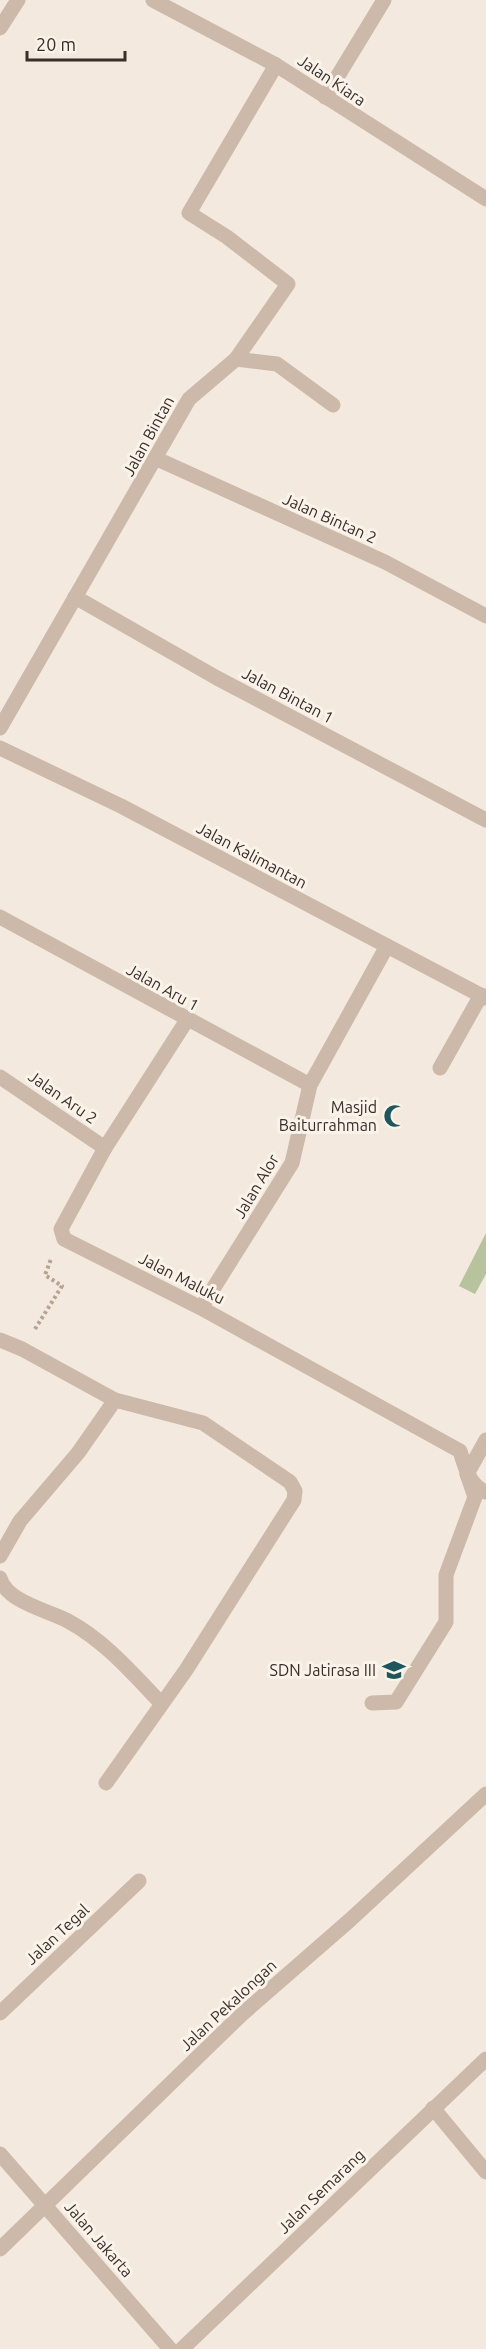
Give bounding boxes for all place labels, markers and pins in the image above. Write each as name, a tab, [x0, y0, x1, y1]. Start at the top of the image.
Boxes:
place label: Masjid Baiturrahman	[279, 1098, 377, 1134]
mosque icon: Masjid Baiturrahman	[382, 1103, 408, 1129]
school or university icon: SDN Jatirasa III	[381, 1657, 407, 1683]
place label: SDN Jatirasa III	[270, 1661, 376, 1679]

